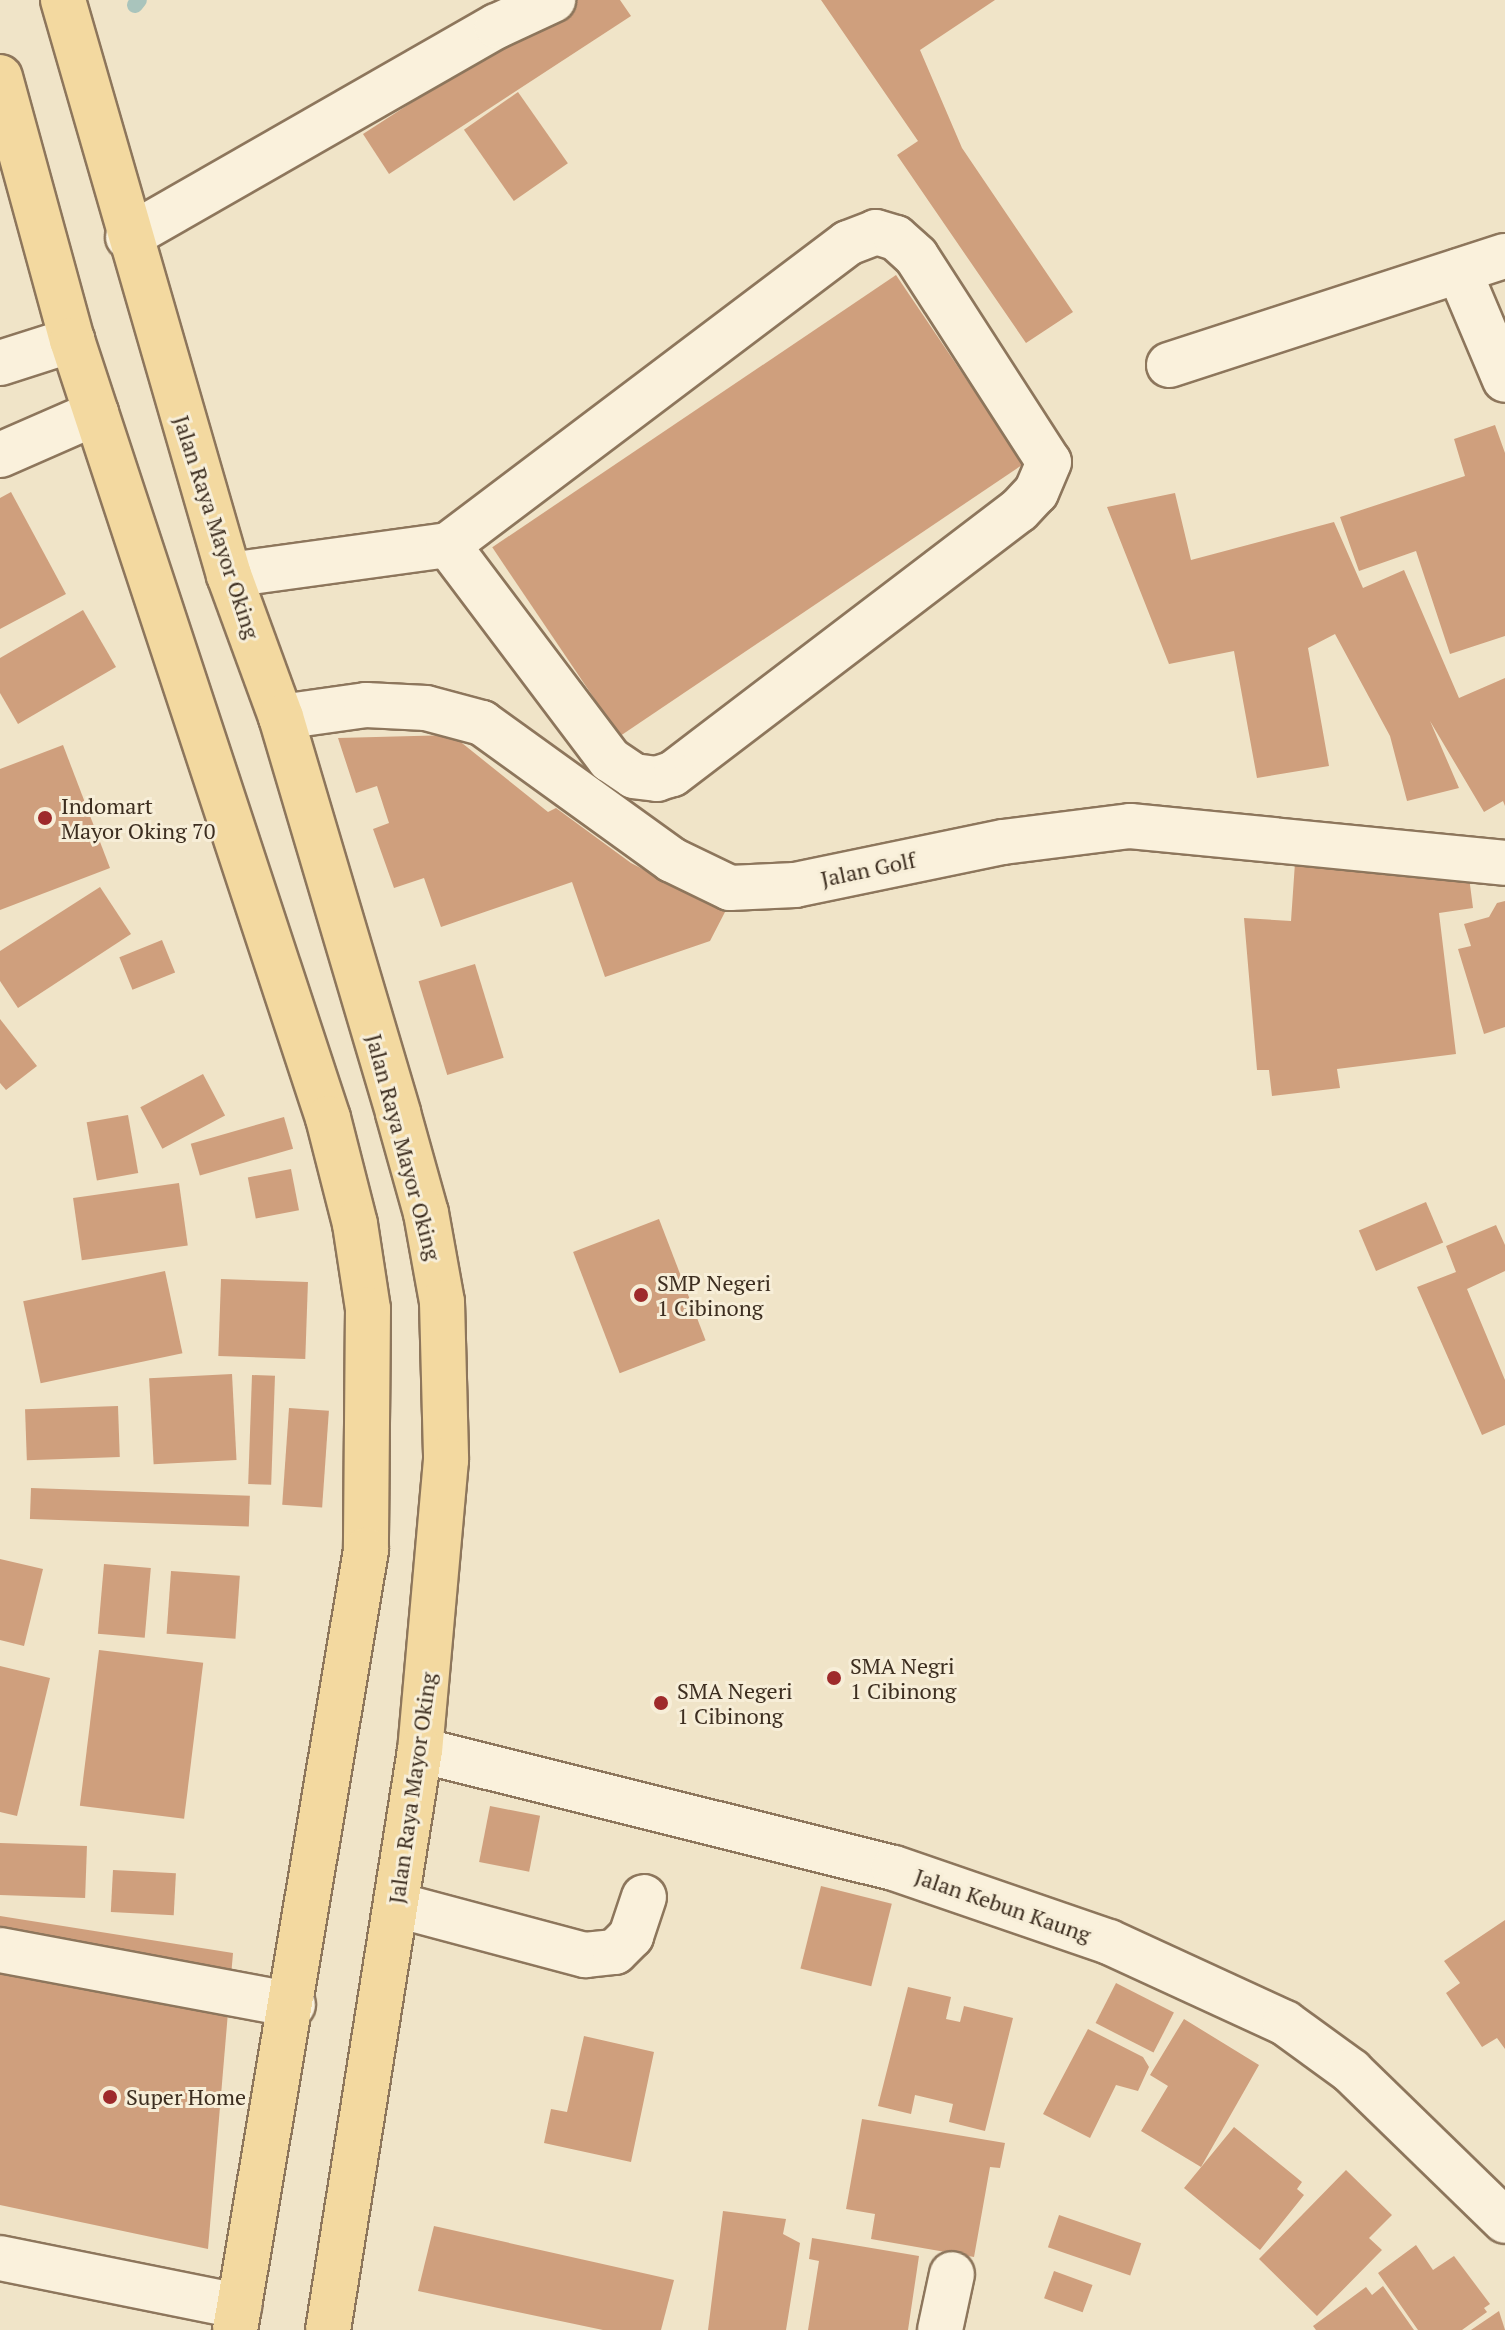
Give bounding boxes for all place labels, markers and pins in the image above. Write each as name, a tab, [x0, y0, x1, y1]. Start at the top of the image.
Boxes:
place label: Indomart Mayor Oking 70	[61, 792, 216, 844]
marker: Indomart Mayor Oking 70	[36, 809, 54, 827]
place label: SMP Negeri 1 Cibinong	[657, 1269, 771, 1320]
marker: SMP Negeri 1 Cibinong	[632, 1286, 650, 1304]
place label: SMA Negri 1 Cibinong	[850, 1652, 956, 1704]
marker: SMA Negri 1 Cibinong	[825, 1669, 843, 1687]
place label: SMA Negeri 1 Cibinong	[677, 1677, 793, 1728]
marker: SMA Negeri 1 Cibinong	[652, 1694, 670, 1712]
place label: Super Home	[126, 2084, 246, 2110]
marker: Super Home	[101, 2088, 119, 2106]

